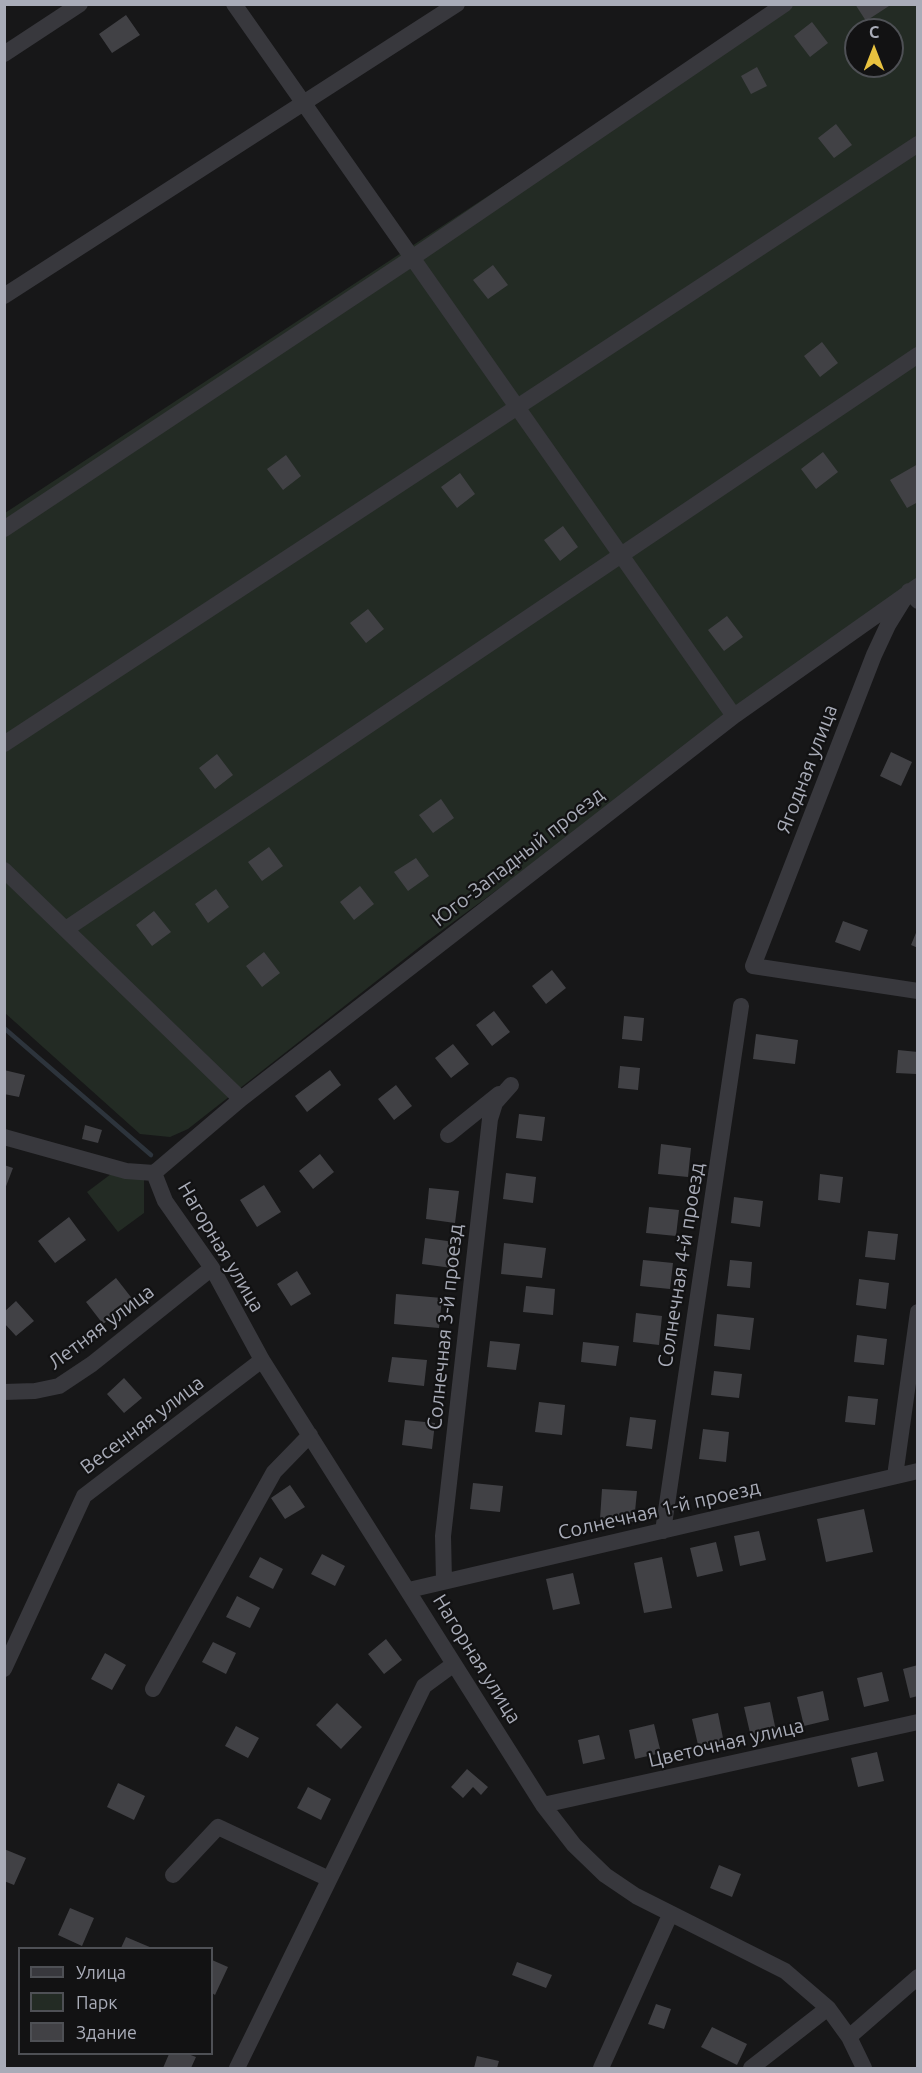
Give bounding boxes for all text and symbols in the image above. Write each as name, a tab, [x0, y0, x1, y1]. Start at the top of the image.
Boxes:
north arrow	[844, 18, 904, 78]
text: С	[869, 23, 879, 41]
street label: Ягодная улица	[771, 701, 843, 837]
street label: Юго-Западный проезд	[427, 782, 609, 932]
street label: Солнечная 4-й проезд	[653, 1161, 709, 1369]
street label: Нагорная улица	[173, 1178, 269, 1316]
street label: Солнечная 3-й проезд	[422, 1223, 468, 1431]
street label: Летняя улица	[43, 1279, 159, 1375]
street label: Весенняя улица	[76, 1371, 208, 1479]
street label: Солнечная 1-й проезд	[556, 1475, 762, 1545]
street label: Нагорная улица	[428, 1590, 526, 1728]
street label: Цветочная улица	[646, 1713, 806, 1773]
legend	[18, 1947, 213, 2055]
text: Улица	[76, 1962, 126, 1982]
text: Парк	[76, 1992, 117, 2012]
text: Здание	[76, 2022, 137, 2042]

